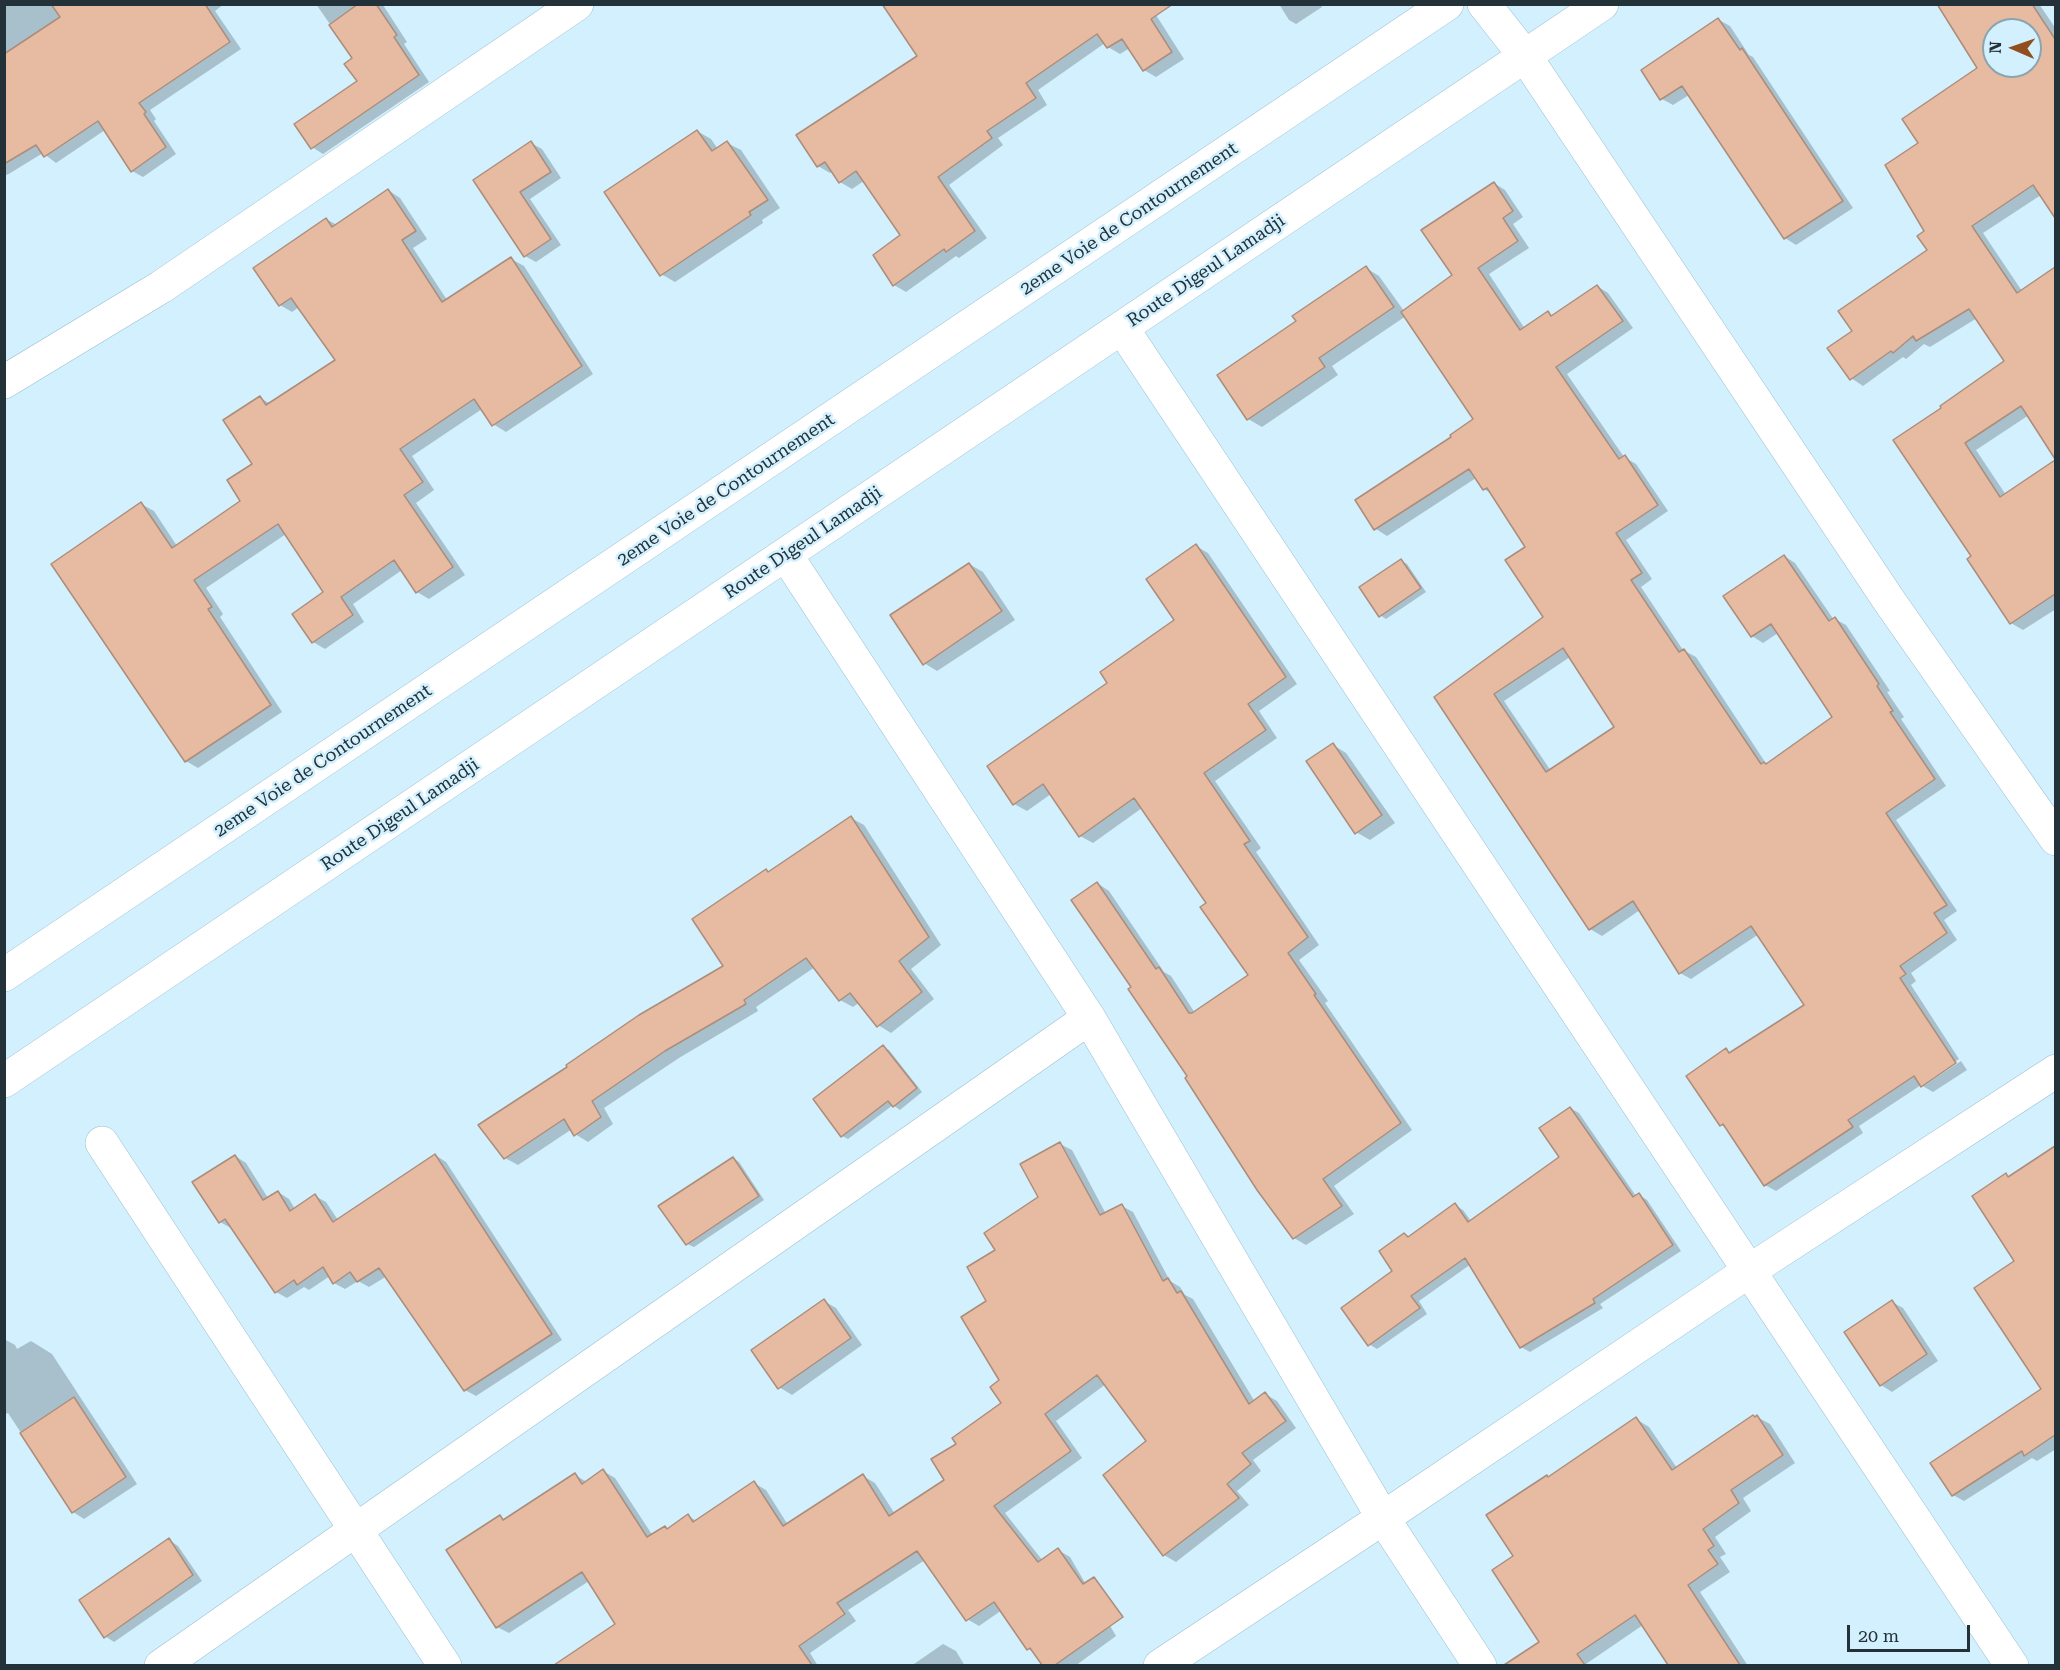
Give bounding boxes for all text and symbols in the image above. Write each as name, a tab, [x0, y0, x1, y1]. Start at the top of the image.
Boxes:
north arrow	[1982, 18, 2042, 78]
text: N	[1986, 41, 2005, 54]
street label: 2eme Voie de Contournement	[1016, 138, 1242, 300]
street label: Route Digeul Lamadji	[1123, 210, 1289, 332]
street label: 2eme Voie de Contournement	[613, 409, 839, 571]
street label: Route Digeul Lamadji	[720, 482, 886, 604]
street label: 2eme Voie de Contournement	[210, 680, 436, 842]
street label: Route Digeul Lamadji	[317, 754, 483, 876]
scale bar	[1850, 1613, 1973, 1651]
text: 20 m	[1858, 1625, 1899, 1646]

